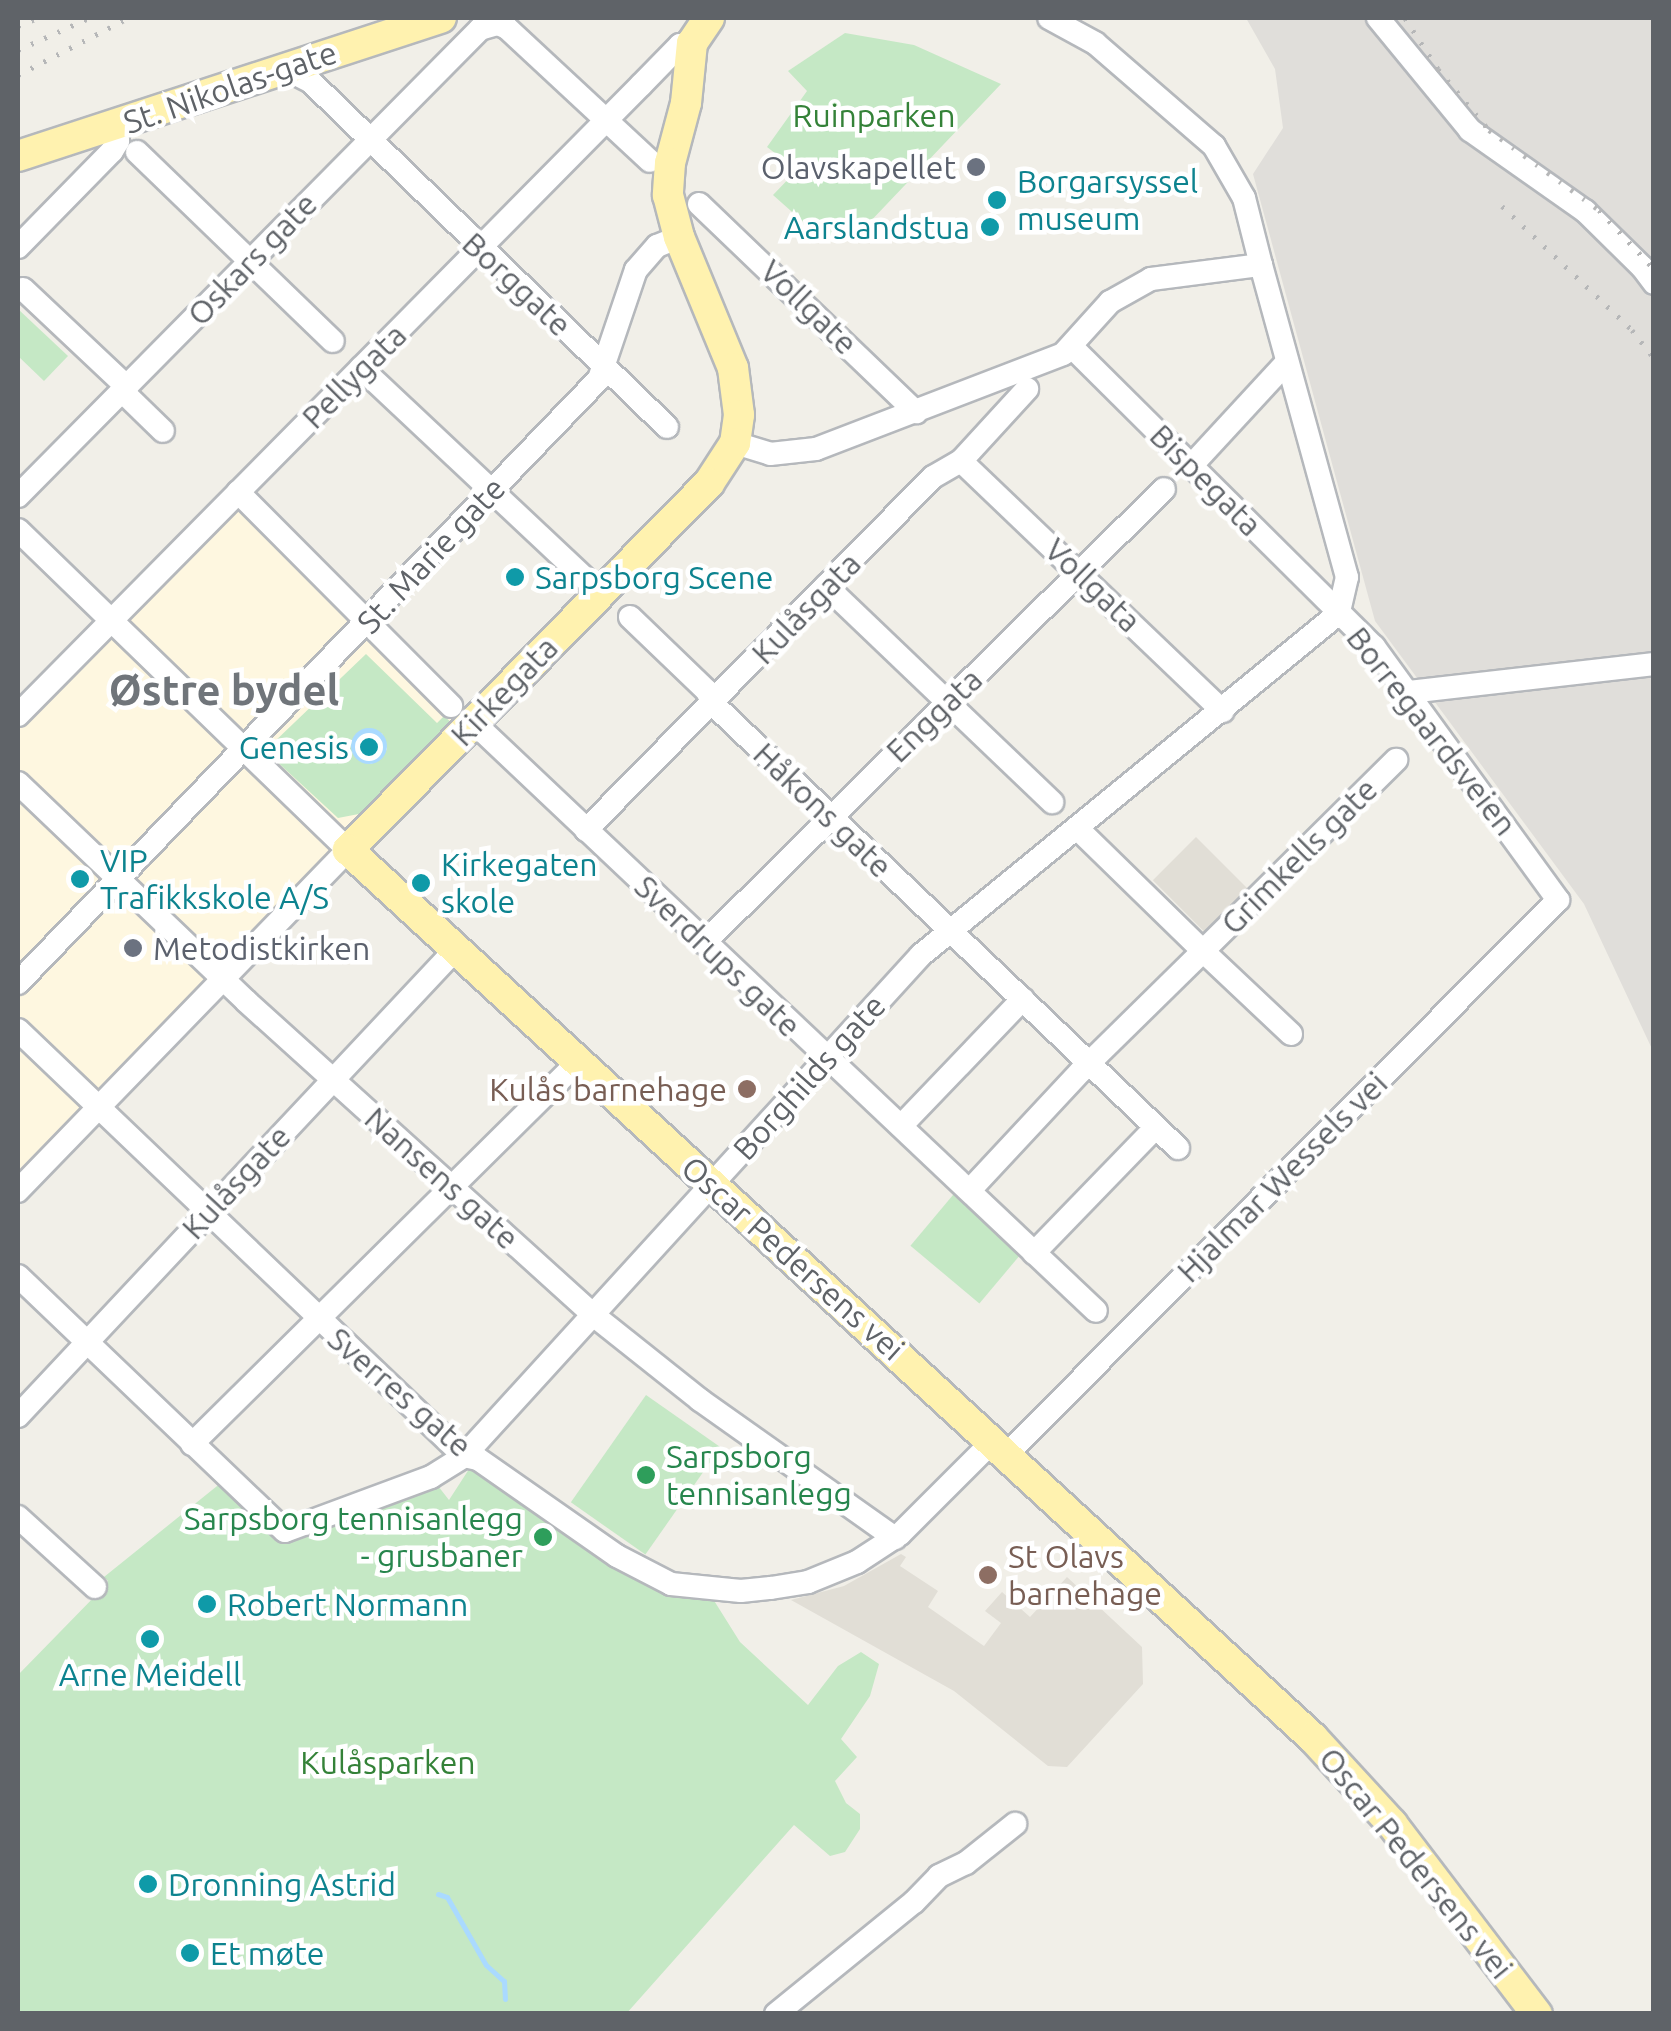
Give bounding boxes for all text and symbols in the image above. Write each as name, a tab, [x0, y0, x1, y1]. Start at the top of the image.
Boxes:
street label: St. Nikolas-gate	[118, 33, 342, 141]
park label: Ruinparken	[792, 96, 956, 134]
place label: Olavskapellet	[761, 148, 956, 186]
marker: Olavskapellet	[965, 156, 987, 178]
place label: Borgarsyssel museum	[1017, 163, 1198, 238]
street label: Oskars gate	[179, 185, 325, 333]
marker: Borgarsyssel museum	[986, 189, 1008, 211]
place label: Aarslandstua	[784, 208, 970, 246]
marker: Aarslandstua	[979, 216, 1001, 238]
street label: Borggate	[455, 224, 579, 344]
street label: Vollgate	[753, 252, 865, 362]
street label: Pellygata	[294, 316, 414, 436]
street label: Bispegata	[1142, 416, 1270, 544]
street label: St. Marie gate	[349, 469, 513, 641]
street label: Vollgata	[1037, 530, 1149, 640]
street label: Kulåsgata	[743, 544, 869, 672]
place label: Sarpsborg Scene	[535, 558, 773, 596]
marker: Sarpsborg Scene	[504, 566, 526, 588]
street label: Borregaardsveien	[1339, 619, 1525, 843]
street label: Kirkegata	[443, 628, 565, 754]
street label: Enggata	[878, 660, 990, 770]
district label: Østre bydel	[109, 665, 339, 715]
place label: Genesis	[239, 728, 349, 766]
street label: Håkons gate	[746, 735, 900, 885]
marker: Genesis	[358, 736, 380, 758]
street label: Grimkells gate	[1213, 770, 1385, 942]
place label: VIP Trafikkskole A/S	[100, 842, 329, 917]
place label: Kirkegaten skole	[441, 846, 598, 921]
street label: Sverdrups gate	[627, 867, 809, 1045]
marker: VIP Trafikkskole A/S	[69, 868, 91, 890]
marker: Kirkegaten skole	[410, 872, 432, 894]
place label: Metodistkirken	[153, 929, 370, 967]
marker: Metodistkirken	[122, 937, 144, 959]
street label: Borghilds gate	[725, 987, 893, 1167]
street label: Hjalmar Wessels vei	[1169, 1064, 1395, 1290]
place label: Kulås barnehage	[489, 1070, 727, 1108]
marker: Kulås barnehage	[736, 1078, 758, 1100]
street label: Nansens gate	[357, 1099, 527, 1257]
street label: Kulåsgate	[174, 1117, 298, 1247]
street label: Oscar Pedersens vei	[674, 1148, 912, 1368]
street label: Sverres gate	[320, 1319, 480, 1465]
place label: Sarpsborg tennisanlegg	[666, 1438, 852, 1513]
marker: Sarpsborg tennisanlegg	[635, 1464, 657, 1486]
place label: Sarpsborg tennisanlegg - grusbaner	[184, 1500, 523, 1575]
marker: Sarpsborg tennisanlegg - grusbaner	[532, 1526, 554, 1548]
place label: St Olavs barnehage	[1008, 1538, 1162, 1613]
marker: St Olavs barnehage	[977, 1564, 999, 1586]
place label: Robert Normann	[227, 1585, 468, 1623]
marker: Robert Normann	[196, 1593, 218, 1615]
marker: Arne Meidell	[139, 1628, 161, 1650]
place label: Arne Meidell	[59, 1655, 241, 1693]
street label: Oscar Pedersens vei	[1311, 1740, 1521, 1986]
park label: Kulåsparken	[300, 1743, 476, 1781]
place label: Dronning Astrid	[168, 1865, 396, 1903]
marker: Dronning Astrid	[137, 1873, 159, 1895]
place label: Et møte	[210, 1934, 324, 1972]
marker: Et møte	[179, 1942, 201, 1964]

